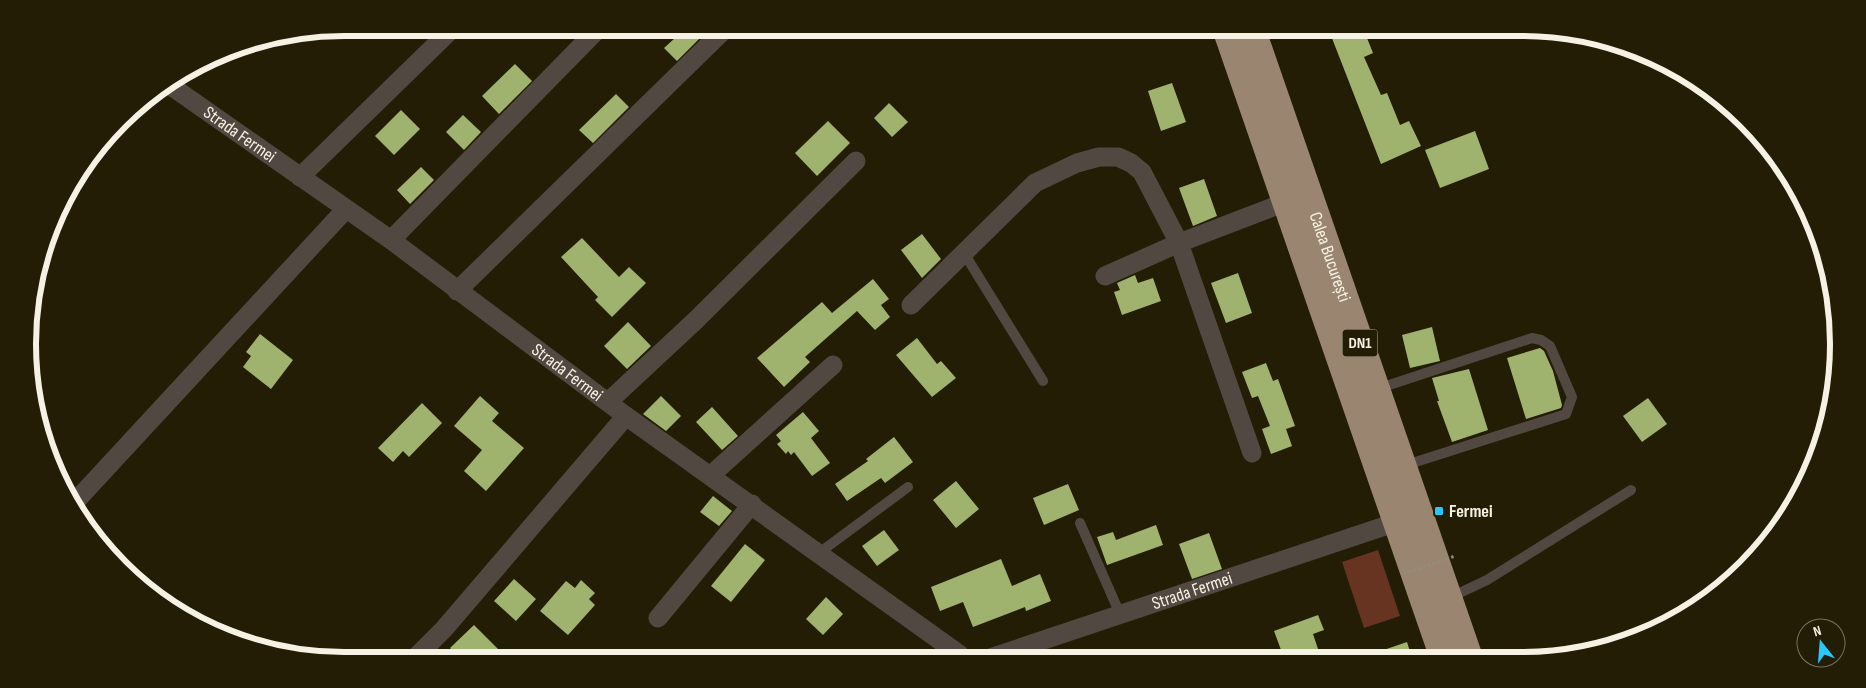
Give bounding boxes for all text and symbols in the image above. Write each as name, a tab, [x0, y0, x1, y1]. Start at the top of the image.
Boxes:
street label: Strada Fermei	[200, 102, 280, 167]
street label: Calea București	[1305, 209, 1355, 304]
road number: DN1	[1342, 329, 1378, 356]
street label: Strada Fermei	[528, 339, 607, 406]
place label: Fermei	[1449, 501, 1493, 522]
marker: Fermei	[1433, 505, 1445, 517]
street label: Strada Fermei	[1149, 567, 1235, 614]
north arrow	[1796, 618, 1846, 668]
text: N	[1811, 622, 1823, 640]

